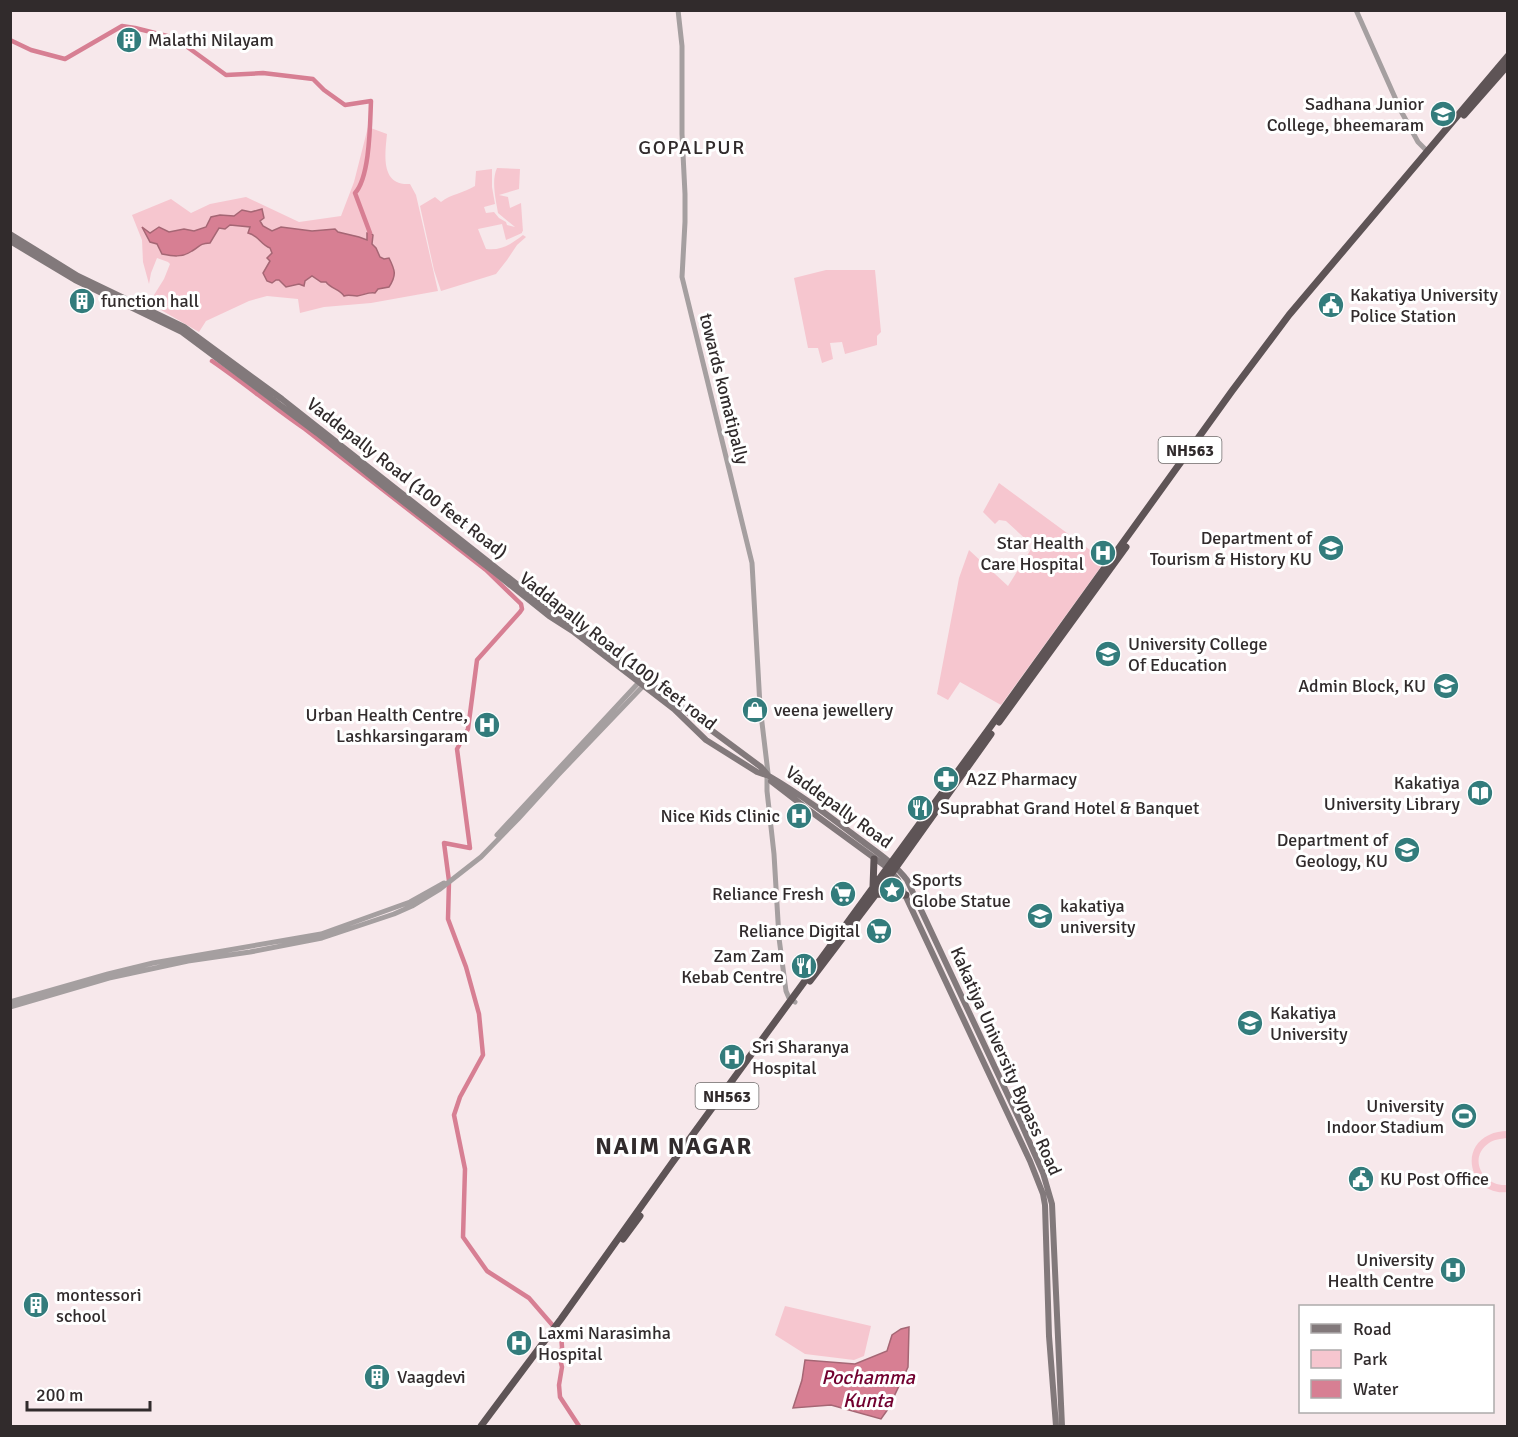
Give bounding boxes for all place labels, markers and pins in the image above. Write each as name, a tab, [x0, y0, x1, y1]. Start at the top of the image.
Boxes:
building icon: Malathi Nilayam	[114, 25, 144, 55]
place label: Malathi Nilayam	[148, 29, 274, 51]
place label: Sadhana Junior College, bheemaram	[1267, 93, 1424, 136]
school or university icon: Sadhana Junior College, bheemaram	[1428, 99, 1458, 129]
place label: Kakatiya University Police Station	[1350, 284, 1498, 327]
building icon: function hall	[67, 286, 97, 316]
place label: function hall	[101, 290, 199, 312]
public building icon: Kakatiya University Police Station	[1316, 290, 1346, 320]
place label: Department of Tourism & History KU	[1150, 527, 1313, 570]
place label: Star Health Care Hospital	[980, 532, 1084, 575]
school or university icon: Department of Tourism & History KU	[1316, 533, 1346, 563]
hospital icon: Star Health Care Hospital	[1088, 538, 1118, 568]
place label: University College Of Education	[1128, 633, 1267, 676]
school or university icon: University College Of Education	[1093, 639, 1123, 669]
school or university icon: Admin Block, KU	[1431, 671, 1461, 701]
place label: Admin Block, KU	[1298, 675, 1426, 697]
shop icon: veena jewellery	[740, 695, 770, 725]
place label: veena jewellery	[774, 699, 894, 721]
place label: Urban Health Centre, Lashkarsingaram	[306, 704, 468, 747]
hospital icon: Urban Health Centre, Lashkarsingaram	[472, 710, 502, 740]
pharmacy icon: A2Z Pharmacy	[931, 764, 961, 794]
place label: A2Z Pharmacy	[966, 768, 1077, 790]
place label: Kakatiya University Library	[1324, 772, 1461, 815]
library icon: Kakatiya University Library	[1465, 778, 1495, 808]
restaurant icon: Suprabhat Grand Hotel & Banquet	[905, 793, 935, 823]
place label: Suprabhat Grand Hotel & Banquet	[940, 797, 1199, 819]
hospital icon: Nice Kids Clinic	[784, 801, 814, 831]
place label: Nice Kids Clinic	[660, 805, 780, 827]
place label: Department of Geology, KU	[1277, 829, 1389, 872]
school or university icon: Department of Geology, KU	[1392, 835, 1422, 865]
place label: Sports Globe Statue	[912, 869, 1011, 912]
place icon: Sports Globe Statue	[877, 875, 907, 905]
supermarket icon: Reliance Fresh	[828, 879, 858, 909]
place label: Reliance Fresh	[712, 883, 824, 905]
place label: kakatiya university	[1060, 895, 1136, 938]
school or university icon: kakatiya university	[1025, 901, 1055, 931]
supermarket icon: Reliance Digital	[864, 916, 894, 946]
place label: Reliance Digital	[739, 920, 860, 942]
place label: Zam Zam Kebab Centre	[681, 945, 784, 988]
restaurant icon: Zam Zam Kebab Centre	[789, 951, 819, 981]
place label: Kakatiya University	[1270, 1002, 1348, 1045]
school or university icon: Kakatiya University	[1235, 1008, 1265, 1038]
place label: Sri Sharanya Hospital	[752, 1036, 849, 1079]
hospital icon: Sri Sharanya Hospital	[717, 1042, 747, 1072]
place label: University Indoor Stadium	[1326, 1095, 1445, 1138]
sports icon: University Indoor Stadium	[1449, 1101, 1479, 1131]
public building icon: KU Post Office	[1346, 1164, 1376, 1194]
place label: KU Post Office	[1380, 1168, 1489, 1190]
place label: University Health Centre	[1328, 1249, 1435, 1292]
hospital icon: University Health Centre	[1438, 1255, 1468, 1285]
place label: montessori school	[56, 1284, 142, 1327]
building icon: montessori school	[21, 1290, 51, 1320]
place label: Laxmi Narasimha Hospital	[538, 1322, 671, 1365]
hospital icon: Laxmi Narasimha Hospital	[504, 1328, 534, 1358]
building icon: Vaagdevi	[362, 1362, 392, 1392]
place label: Vaagdevi	[397, 1366, 466, 1388]

